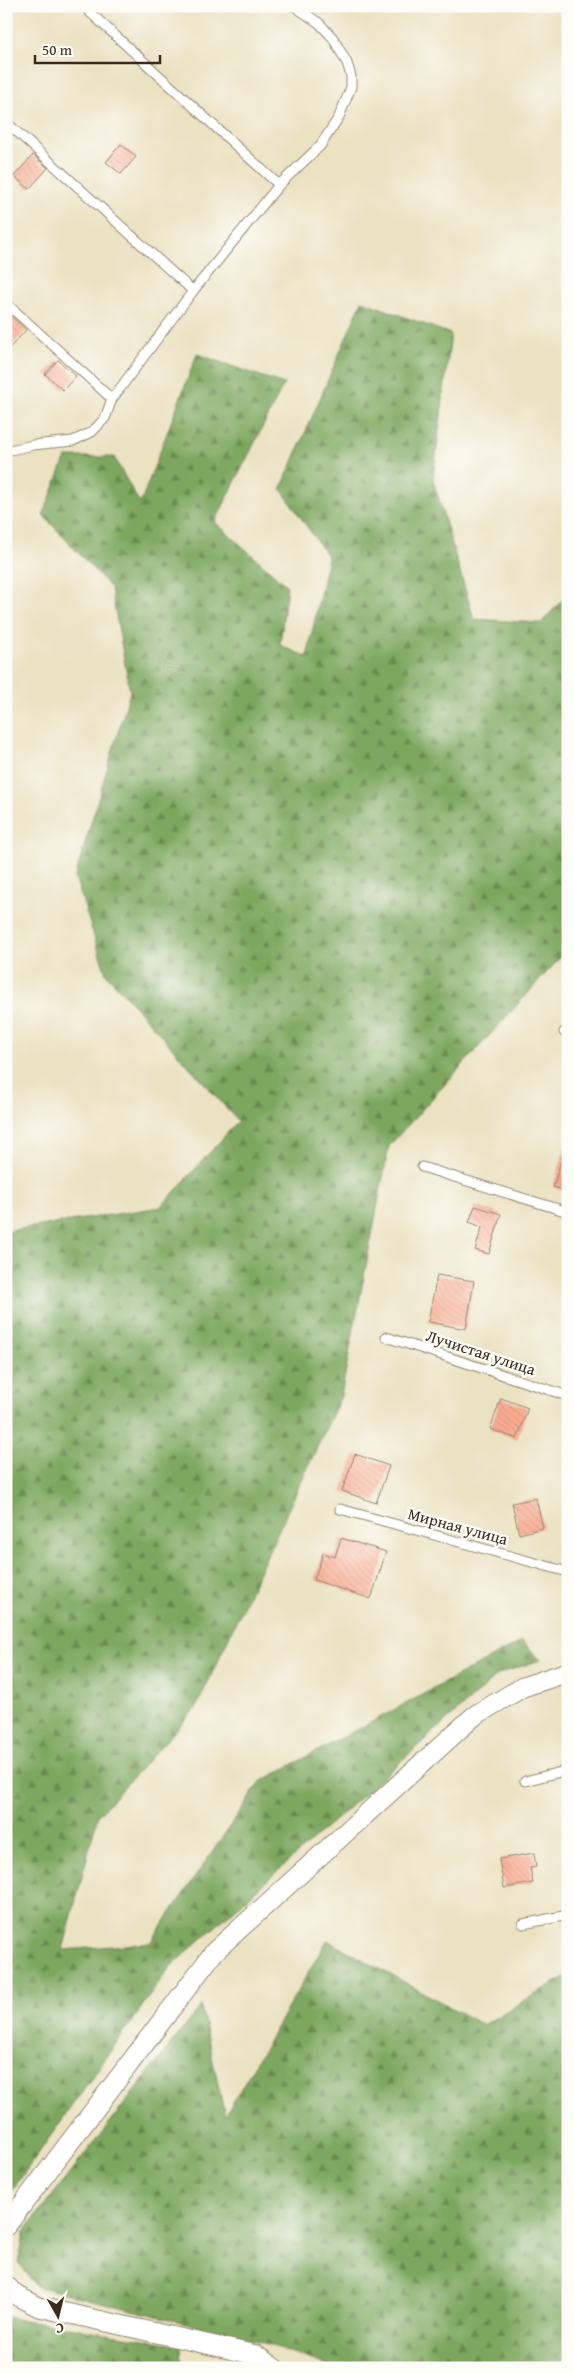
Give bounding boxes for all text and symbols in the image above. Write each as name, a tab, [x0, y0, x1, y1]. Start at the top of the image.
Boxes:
scale bar	[35, 32, 160, 64]
text: 50 m	[42, 39, 73, 60]
street label: Лучистая улица	[423, 1323, 539, 1381]
street label: Мирная улица	[405, 1501, 511, 1551]
north arrow	[32, 2292, 82, 2342]
text: С	[54, 2318, 65, 2339]

